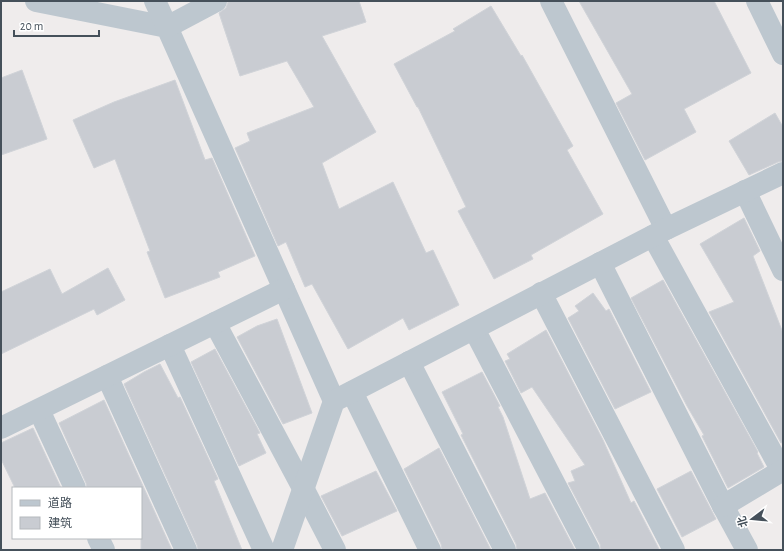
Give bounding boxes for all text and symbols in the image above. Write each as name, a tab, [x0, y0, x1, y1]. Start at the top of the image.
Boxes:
scale bar	[14, 12, 99, 38]
text: 20 m	[20, 20, 43, 32]
legend	[12, 487, 142, 539]
text: 道路	[48, 496, 72, 509]
north arrow	[732, 499, 772, 539]
text: 北	[736, 515, 750, 528]
text: 建筑	[48, 516, 72, 529]

